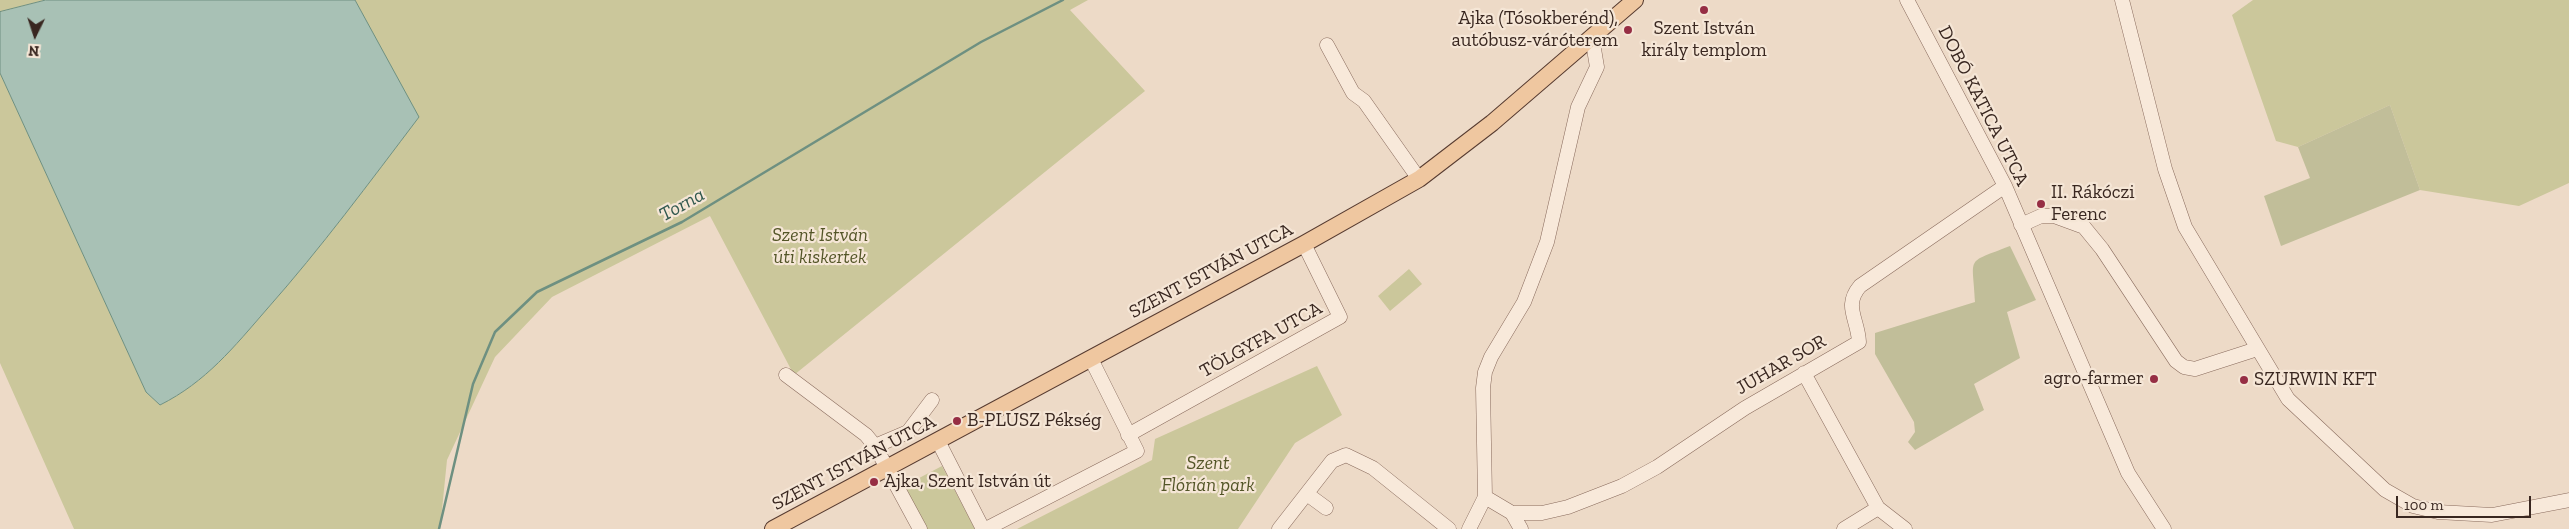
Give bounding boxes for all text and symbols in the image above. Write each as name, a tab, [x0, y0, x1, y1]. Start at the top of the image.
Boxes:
marker: Szent István király templom	[1698, 4, 1710, 16]
place label: Ajka (Tósokberénd), autóbusz-váróterem	[1452, 8, 1618, 52]
north arrow	[10, 10, 60, 60]
place label: Szent István király templom	[1641, 18, 1767, 62]
street label: DOBÓ KATICA UTCA	[1933, 22, 2033, 190]
marker: Ajka (Tósokberénd), autóbusz-váróterem	[1622, 24, 1634, 36]
text: N	[28, 42, 40, 59]
place label: II. Rákóczi Ferenc	[2051, 182, 2135, 226]
water label: Torna	[655, 183, 709, 227]
marker: II. Rákóczi Ferenc	[2035, 198, 2047, 210]
street label: SZENT ISTVÁN UTCA	[1125, 218, 1297, 324]
park label: Szent István úti kiskertek	[772, 225, 868, 269]
street label: TÖLGYFA UTCA	[1196, 297, 1326, 383]
street label: JUHAR SOR	[1732, 330, 1830, 400]
place label: agro-farmer	[2044, 368, 2144, 390]
place label: SZURWIN KFT	[2254, 369, 2377, 391]
marker: agro-farmer	[2148, 373, 2160, 385]
marker: SZURWIN KFT	[2238, 374, 2250, 386]
street label: SZENT ISTVÁN UTCA	[768, 410, 940, 516]
place label: B-PLUSZ Pékség	[967, 410, 1101, 432]
marker: B-PLUSZ Pékség	[951, 415, 963, 427]
park label: Szent Flórián park	[1161, 453, 1255, 497]
place label: Ajka, Szent István út	[884, 471, 1051, 493]
marker: Ajka, Szent István út	[868, 476, 880, 488]
scale bar	[2399, 486, 2534, 518]
text: 100 m	[2404, 496, 2443, 514]

